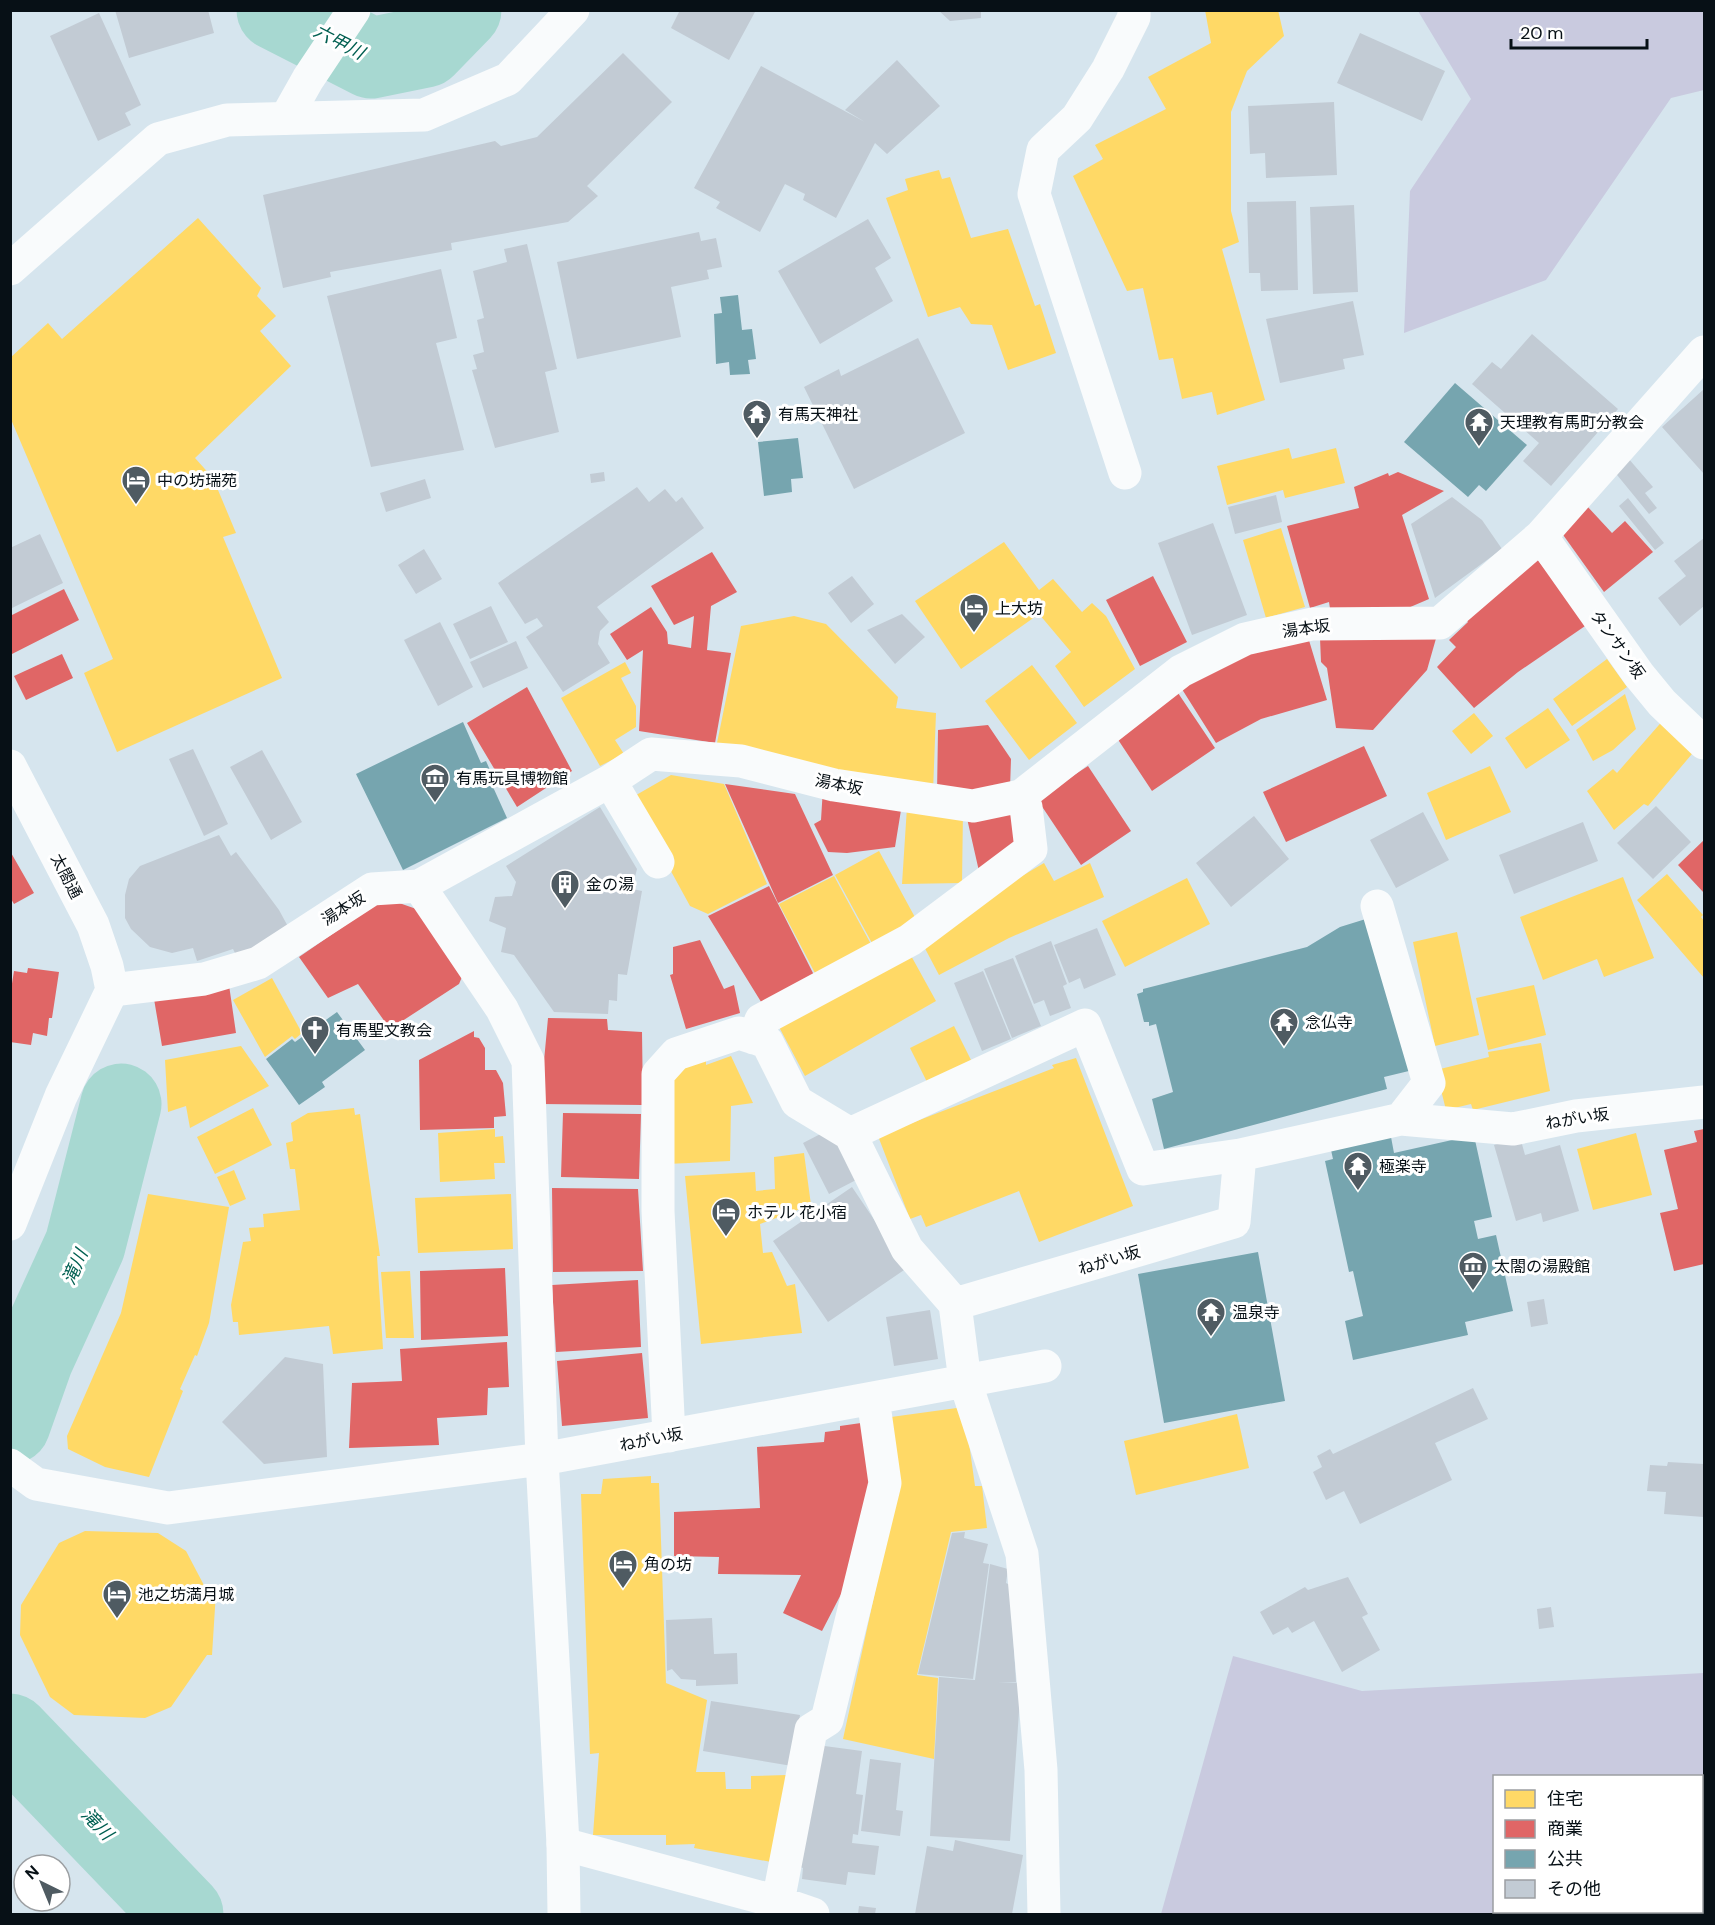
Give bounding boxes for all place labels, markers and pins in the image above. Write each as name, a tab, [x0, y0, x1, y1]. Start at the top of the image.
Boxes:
temple icon: 有馬天神社	[741, 398, 773, 440]
place label: 有馬天神社	[778, 404, 858, 425]
temple icon: 天理教有馬町分教会	[1463, 406, 1495, 448]
place label: 天理教有馬町分教会	[1500, 412, 1644, 433]
hotel icon: 中の坊瑞苑	[120, 464, 152, 506]
place label: 中の坊瑞苑	[157, 470, 237, 491]
hotel icon: 上大坊	[958, 592, 990, 634]
place label: 上大坊	[995, 598, 1043, 619]
museum icon: 有馬玩具博物館	[419, 762, 451, 804]
place label: 有馬玩具博物館	[456, 768, 568, 789]
building icon: 金の湯	[549, 868, 581, 910]
place label: 金の湯	[586, 874, 634, 895]
temple icon: 念仏寺	[1268, 1006, 1300, 1048]
place label: 念仏寺	[1305, 1012, 1353, 1033]
church icon: 有馬聖文教会	[299, 1014, 331, 1056]
place label: 有馬聖文教会	[336, 1020, 432, 1041]
temple icon: 極楽寺	[1342, 1150, 1374, 1192]
place label: 極楽寺	[1379, 1156, 1427, 1177]
hotel icon: ホテル 花小宿	[710, 1196, 742, 1238]
place label: ホテル 花小宿	[747, 1202, 847, 1223]
museum icon: 太閤の湯殿館	[1457, 1250, 1489, 1292]
place label: 太閤の湯殿館	[1494, 1256, 1590, 1277]
temple icon: 温泉寺	[1195, 1296, 1227, 1338]
place label: 温泉寺	[1232, 1302, 1280, 1323]
hotel icon: 角の坊	[607, 1548, 639, 1590]
place label: 角の坊	[644, 1554, 692, 1575]
hotel icon: 池之坊満月城	[101, 1578, 133, 1620]
place label: 池之坊満月城	[138, 1584, 234, 1605]

